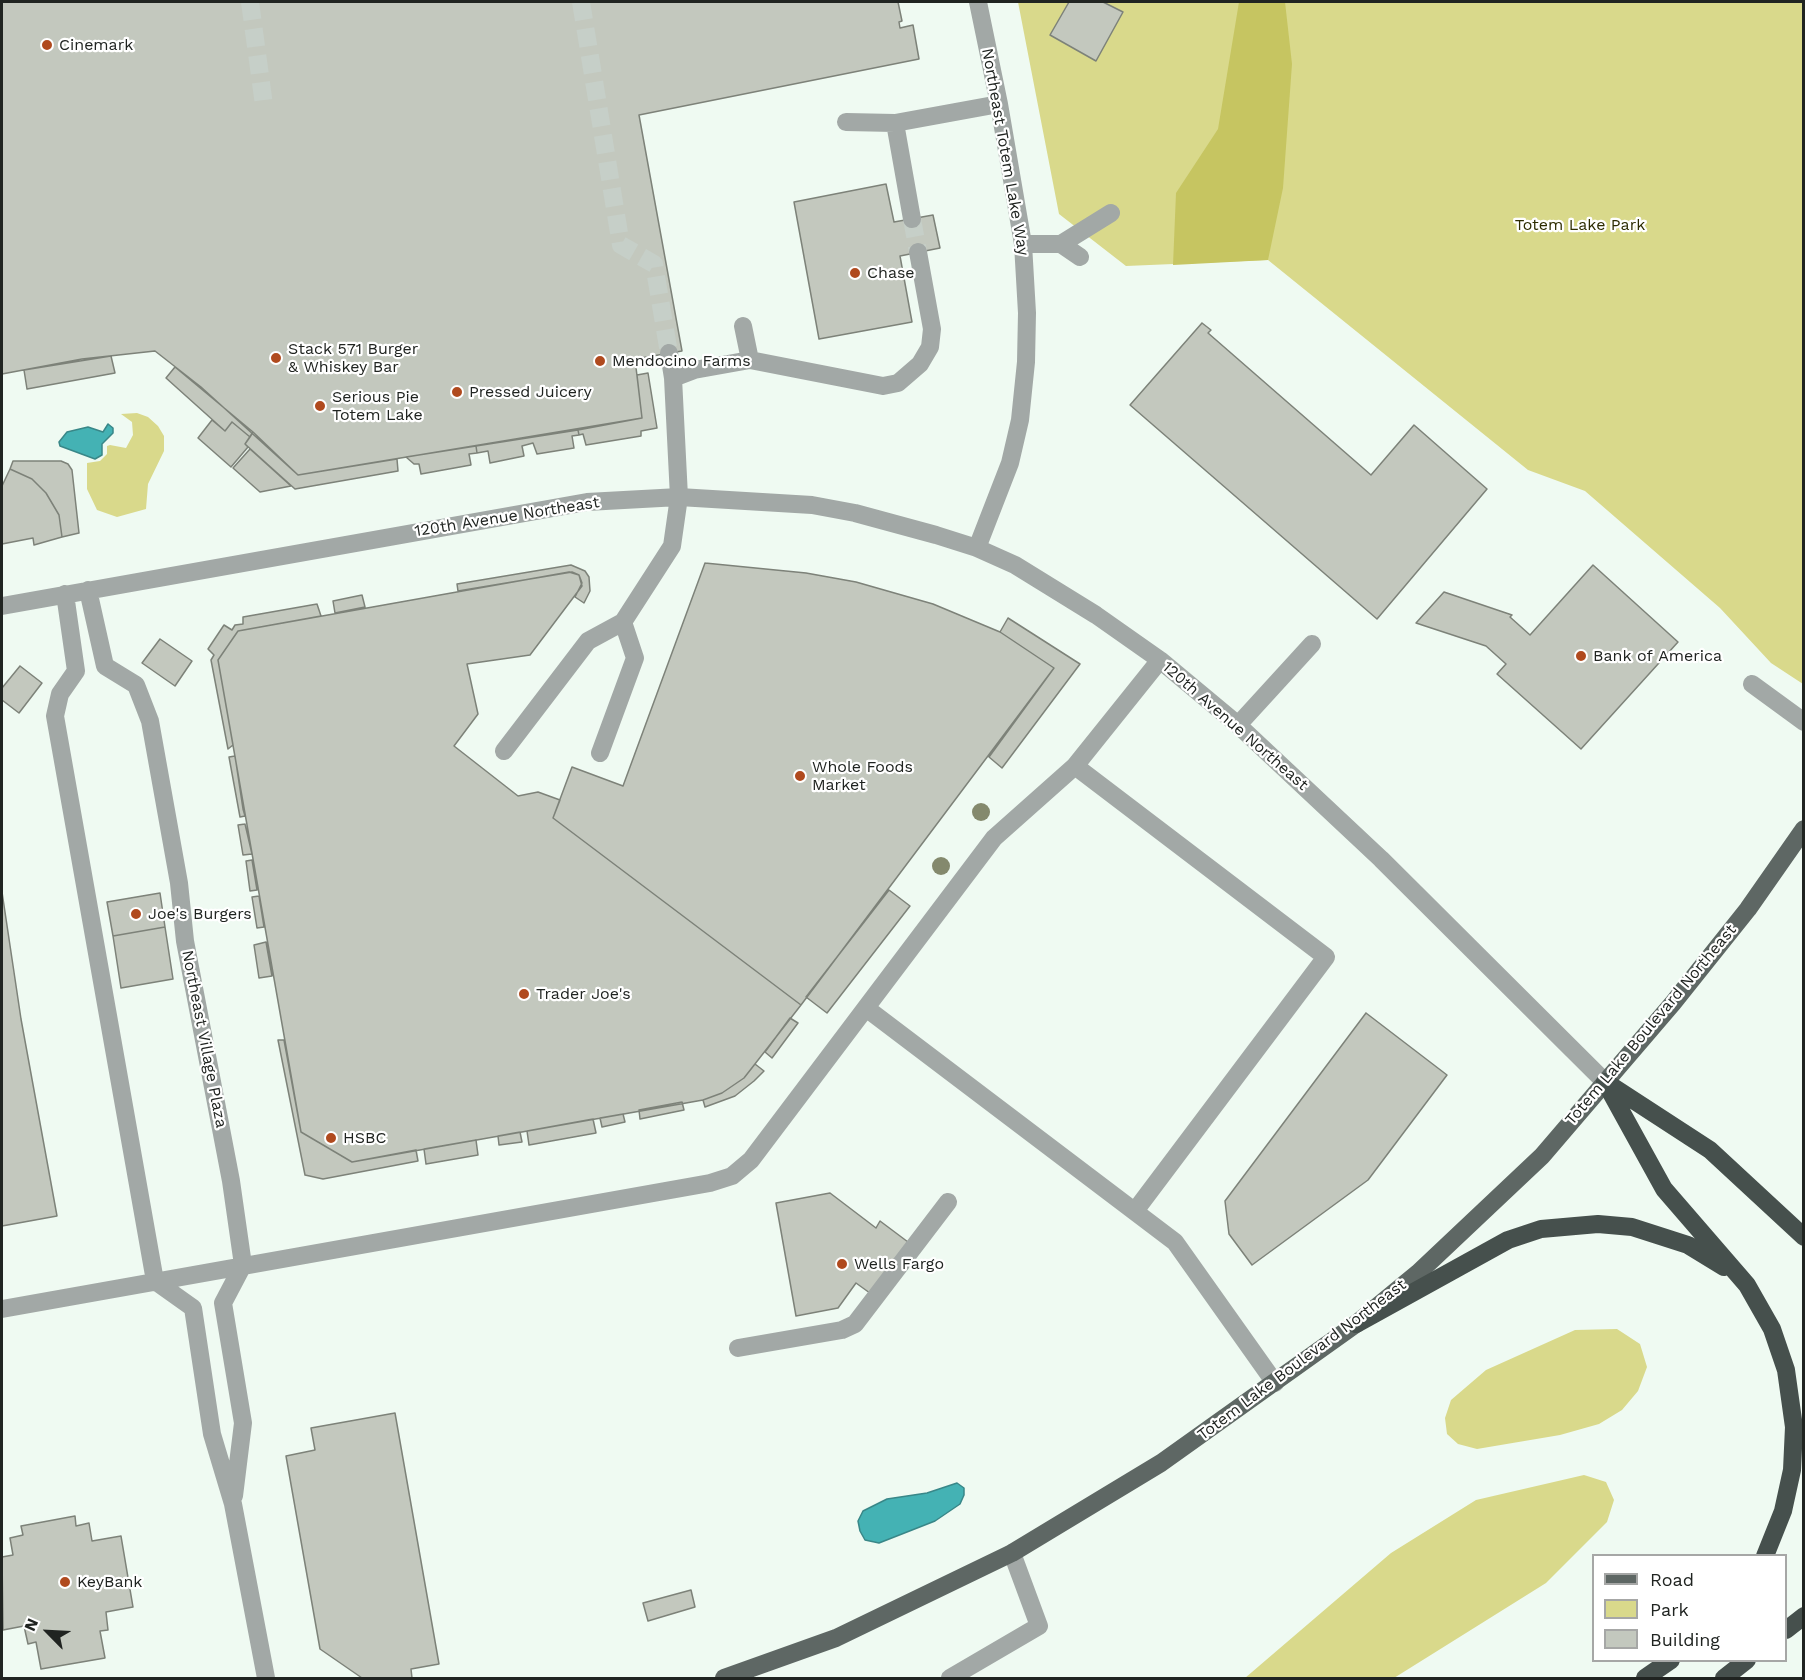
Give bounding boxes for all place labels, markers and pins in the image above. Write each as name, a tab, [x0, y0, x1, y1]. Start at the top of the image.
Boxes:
place label: Cinemark	[59, 35, 133, 55]
marker: Cinemark	[40, 38, 54, 52]
place label: Chase	[867, 263, 915, 283]
marker: Chase	[848, 266, 862, 280]
place label: Stack 571 Burger & Whiskey Bar	[288, 339, 418, 377]
marker: Stack 571 Burger & Whiskey Bar	[269, 351, 283, 365]
place label: Mendocino Farms	[612, 351, 751, 371]
marker: Mendocino Farms	[593, 354, 607, 368]
place label: Pressed Juicery	[469, 382, 592, 402]
marker: Pressed Juicery	[450, 385, 464, 399]
place label: Serious Pie Totem Lake	[332, 387, 423, 425]
marker: Serious Pie Totem Lake	[313, 399, 327, 413]
place label: Bank of America	[1593, 646, 1722, 666]
marker: Bank of America	[1574, 649, 1588, 663]
place label: Whole Foods Market	[812, 757, 913, 795]
marker: Whole Foods Market	[793, 769, 807, 783]
place label: Joe's Burgers	[148, 904, 252, 924]
marker: Joe's Burgers	[129, 907, 143, 921]
place label: Trader Joe's	[536, 984, 631, 1004]
marker: Trader Joe's	[517, 987, 531, 1001]
place label: HSBC	[343, 1128, 386, 1148]
marker: HSBC	[324, 1131, 338, 1145]
place label: Wells Fargo	[854, 1254, 944, 1274]
marker: Wells Fargo	[835, 1257, 849, 1271]
place label: KeyBank	[77, 1572, 142, 1592]
marker: KeyBank	[58, 1575, 72, 1589]

